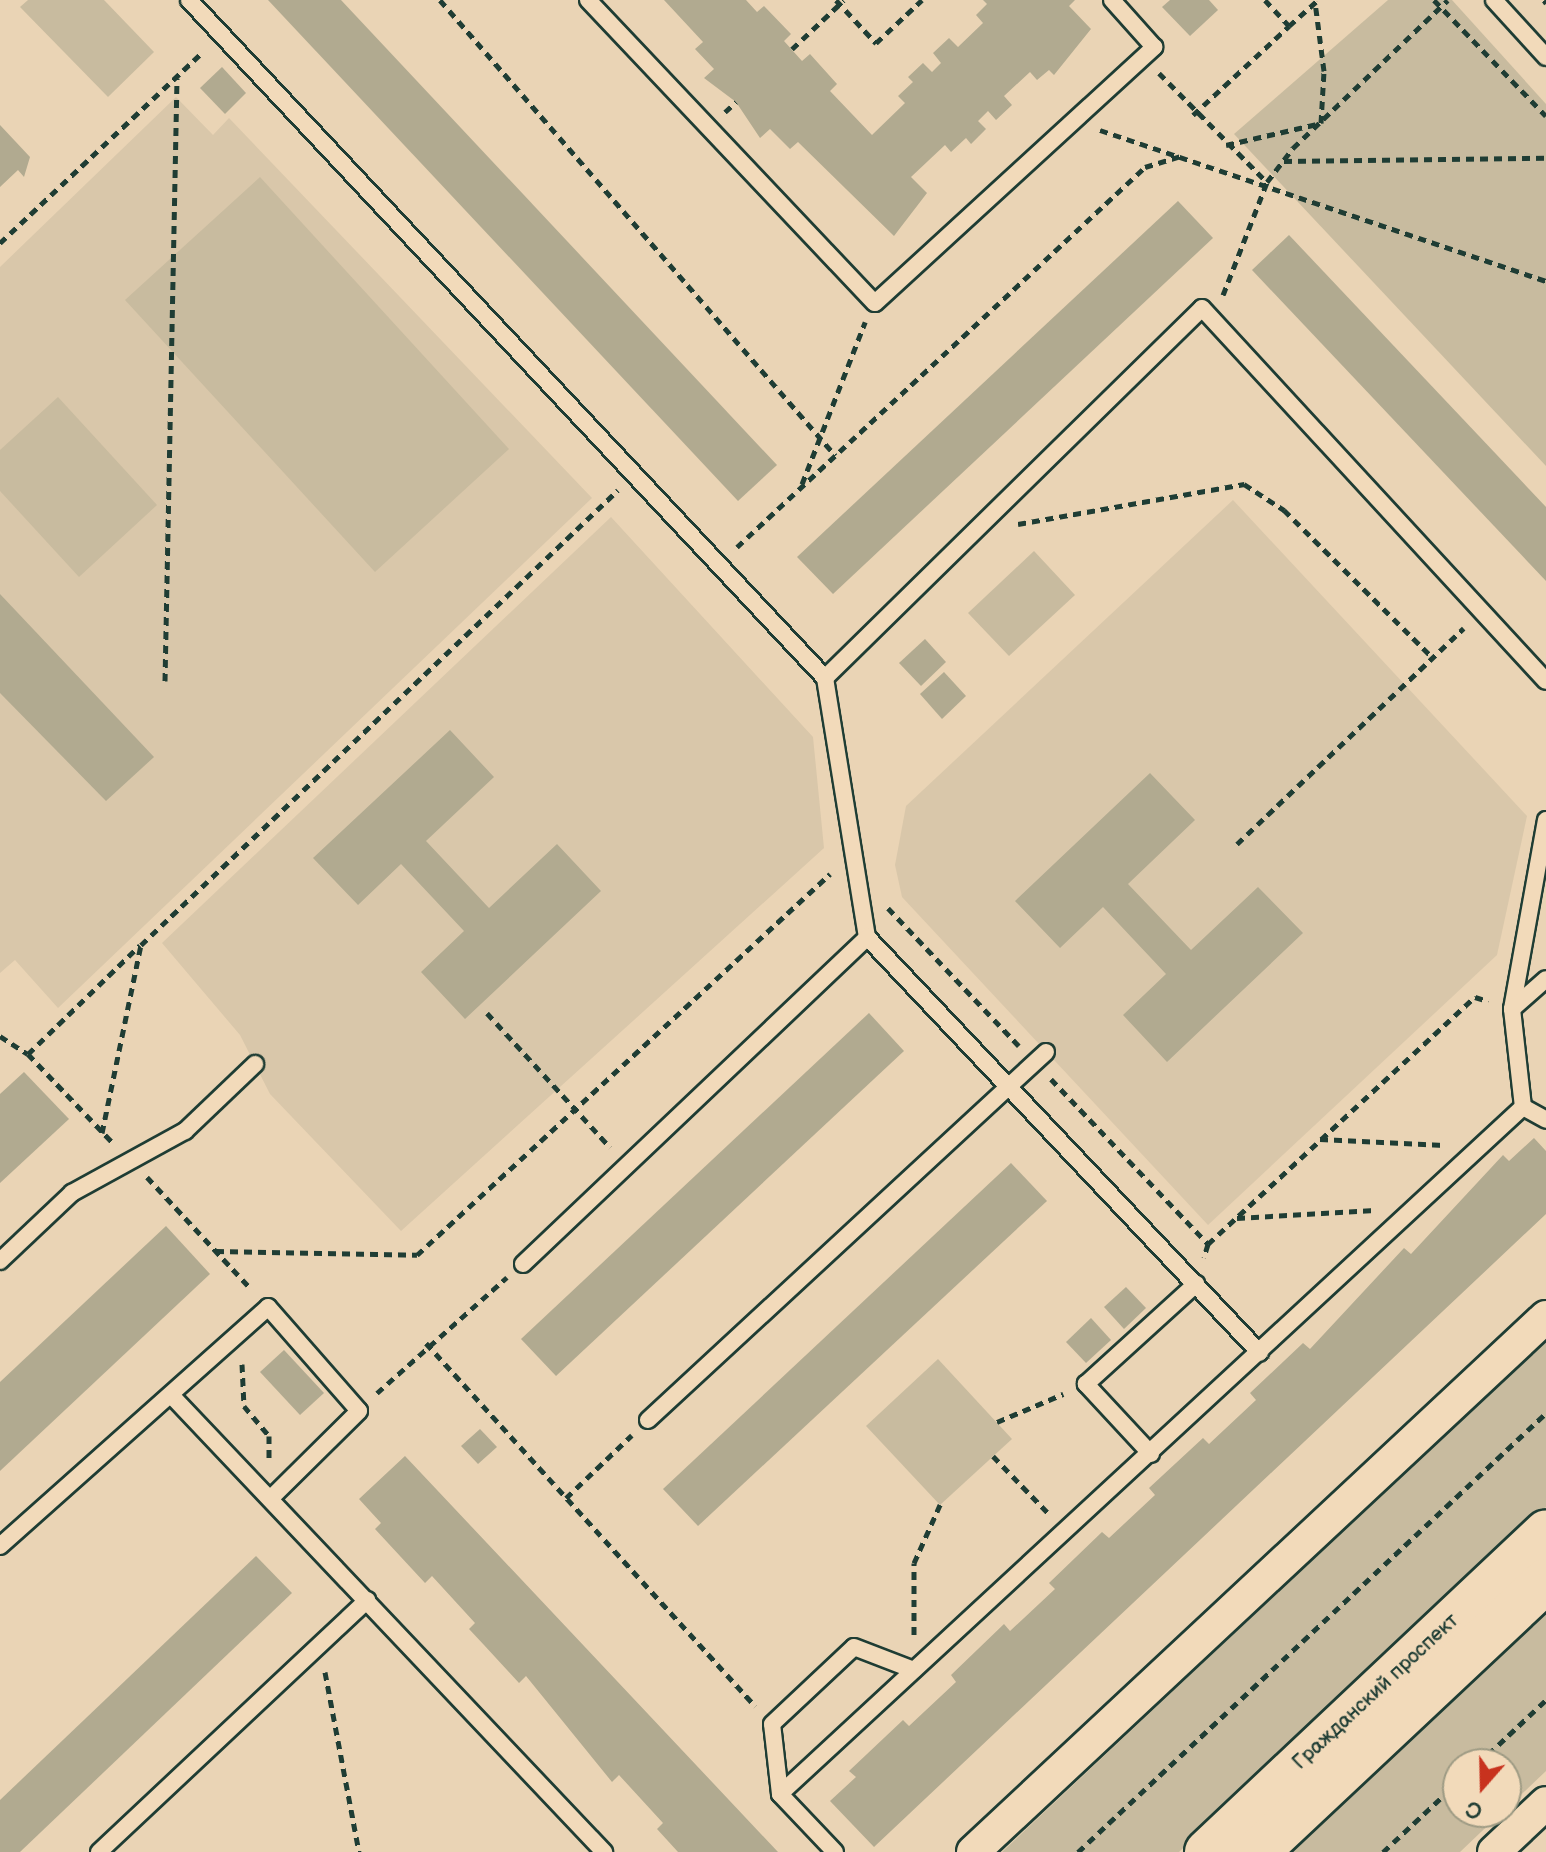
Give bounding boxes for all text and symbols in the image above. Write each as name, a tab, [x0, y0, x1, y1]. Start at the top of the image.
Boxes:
street label: Гражданский проспект	[1288, 1609, 1464, 1775]
north arrow	[1442, 1748, 1522, 1828]
text: С	[1463, 1794, 1486, 1824]

